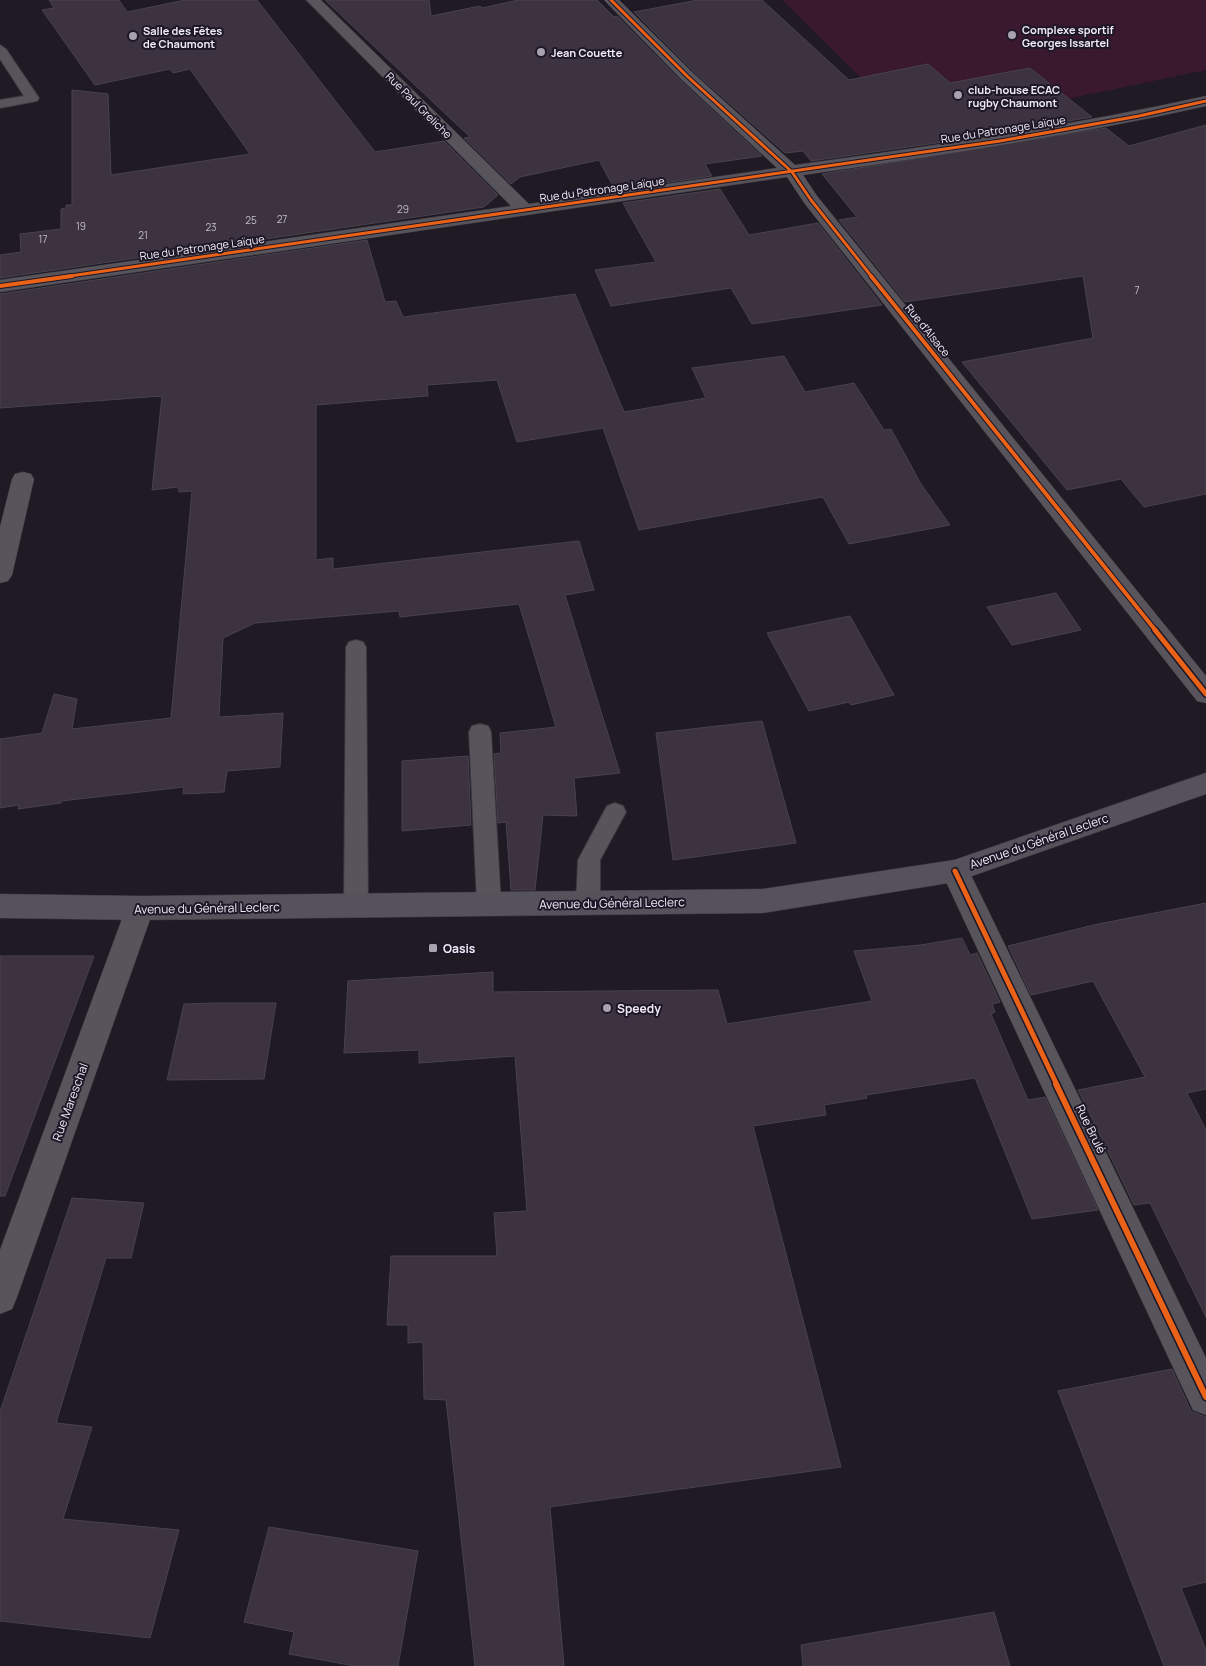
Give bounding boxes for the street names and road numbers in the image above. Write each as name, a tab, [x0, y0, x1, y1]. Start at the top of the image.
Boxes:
street label: Rue Paul Greliche	[383, 69, 456, 142]
street label: Rue du Patronage Laïque	[940, 112, 1067, 146]
street label: Rue du Patronage Laïque	[538, 173, 666, 205]
street label: Rue du Patronage Laïque	[138, 231, 266, 263]
street label: Rue d'Alsace	[902, 301, 954, 360]
street label: Avenue du Général Leclerc	[967, 809, 1111, 873]
street label: Avenue du Général Leclerc	[539, 893, 685, 913]
street label: Avenue du Général Leclerc	[134, 898, 280, 918]
street label: Rue Mareschal	[48, 1061, 92, 1143]
street label: Rue Brulé	[1072, 1102, 1110, 1156]

